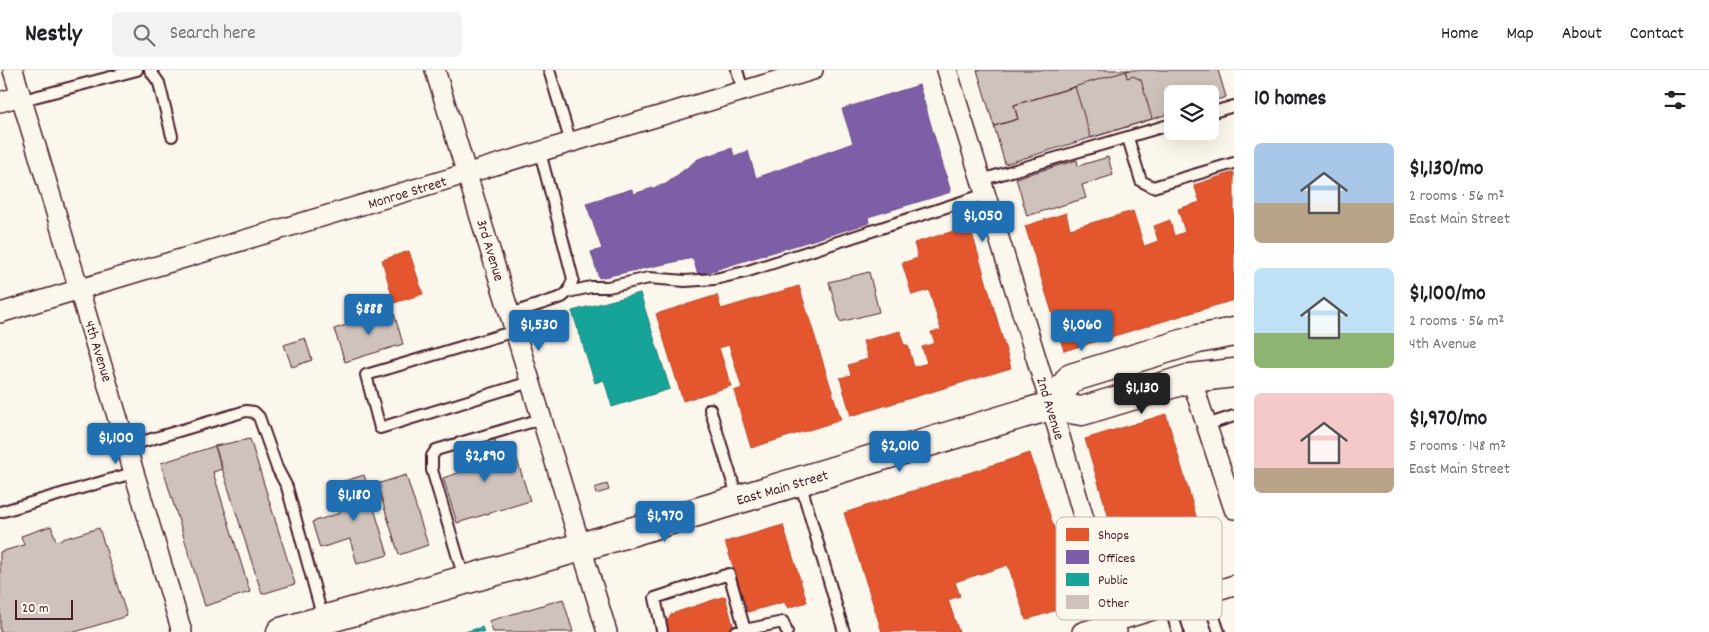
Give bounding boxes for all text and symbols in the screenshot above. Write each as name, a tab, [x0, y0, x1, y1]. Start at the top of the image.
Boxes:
search box	[112, 12, 462, 57]
text: Nestly	[25, 18, 82, 52]
icon: search	[130, 21, 158, 49]
text: Search here	[170, 21, 256, 48]
text: Home	[1441, 22, 1478, 47]
text: Map	[1506, 22, 1534, 47]
text: About	[1562, 22, 1602, 47]
text: Contact	[1630, 22, 1684, 47]
map controls	[1164, 85, 1219, 140]
button: layers	[1164, 85, 1219, 140]
text: 10 homes	[1254, 85, 1326, 115]
icon: filters	[1661, 86, 1689, 114]
text: $1,130/mo	[1409, 155, 1483, 185]
icon: home	[1294, 163, 1354, 223]
street label: Monroe Street	[366, 171, 450, 216]
text: 2 rooms · 56 m²	[1409, 185, 1504, 208]
pin: $1,050	[942, 200, 1024, 243]
text: $1,050	[963, 205, 1003, 228]
text: East Main Street	[1409, 208, 1510, 231]
street label: 3rd Avenue	[469, 217, 509, 285]
text: $1,100/mo	[1409, 280, 1485, 310]
icon: home	[1294, 288, 1354, 348]
pin: $888	[339, 294, 399, 336]
text: $888	[355, 298, 383, 321]
pin: $1,530	[498, 310, 580, 352]
pin: $1,060	[1041, 310, 1123, 352]
text: 2 rooms · 56 m²	[1409, 310, 1504, 333]
text: $1,530	[520, 314, 558, 337]
text: $1,060	[1062, 314, 1102, 337]
street label: 4th Avenue	[77, 318, 117, 385]
text: 4th Avenue	[1409, 333, 1476, 356]
pin: $1,130	[1101, 372, 1183, 415]
street label: 2nd Avenue	[1029, 374, 1069, 443]
text: $1,130	[1125, 377, 1159, 400]
text: $1,970/mo	[1409, 405, 1487, 435]
icon: home	[1294, 413, 1354, 473]
pin: $1,100	[75, 422, 157, 465]
text: $1,100	[98, 427, 134, 450]
pin: $2,010	[859, 430, 941, 473]
text: $2,010	[880, 435, 920, 458]
text: 5 rooms · 148 m²	[1409, 435, 1506, 458]
pin: $2,890	[444, 440, 526, 483]
text: $2,890	[465, 445, 505, 468]
text: East Main Street	[1409, 458, 1510, 481]
street label: East Main Street	[734, 465, 831, 513]
pin: $1,180	[313, 480, 395, 522]
text: $1,180	[337, 484, 371, 507]
pin: $1,970	[624, 500, 706, 543]
text: $1,970	[647, 505, 683, 528]
legend	[1056, 517, 1222, 620]
text: Shops	[1098, 526, 1129, 546]
text: Offices	[1098, 549, 1135, 569]
text: Public	[1098, 571, 1128, 591]
text: Other	[1098, 594, 1130, 614]
scale bar	[15, 597, 72, 620]
text: 20 m	[22, 599, 49, 619]

